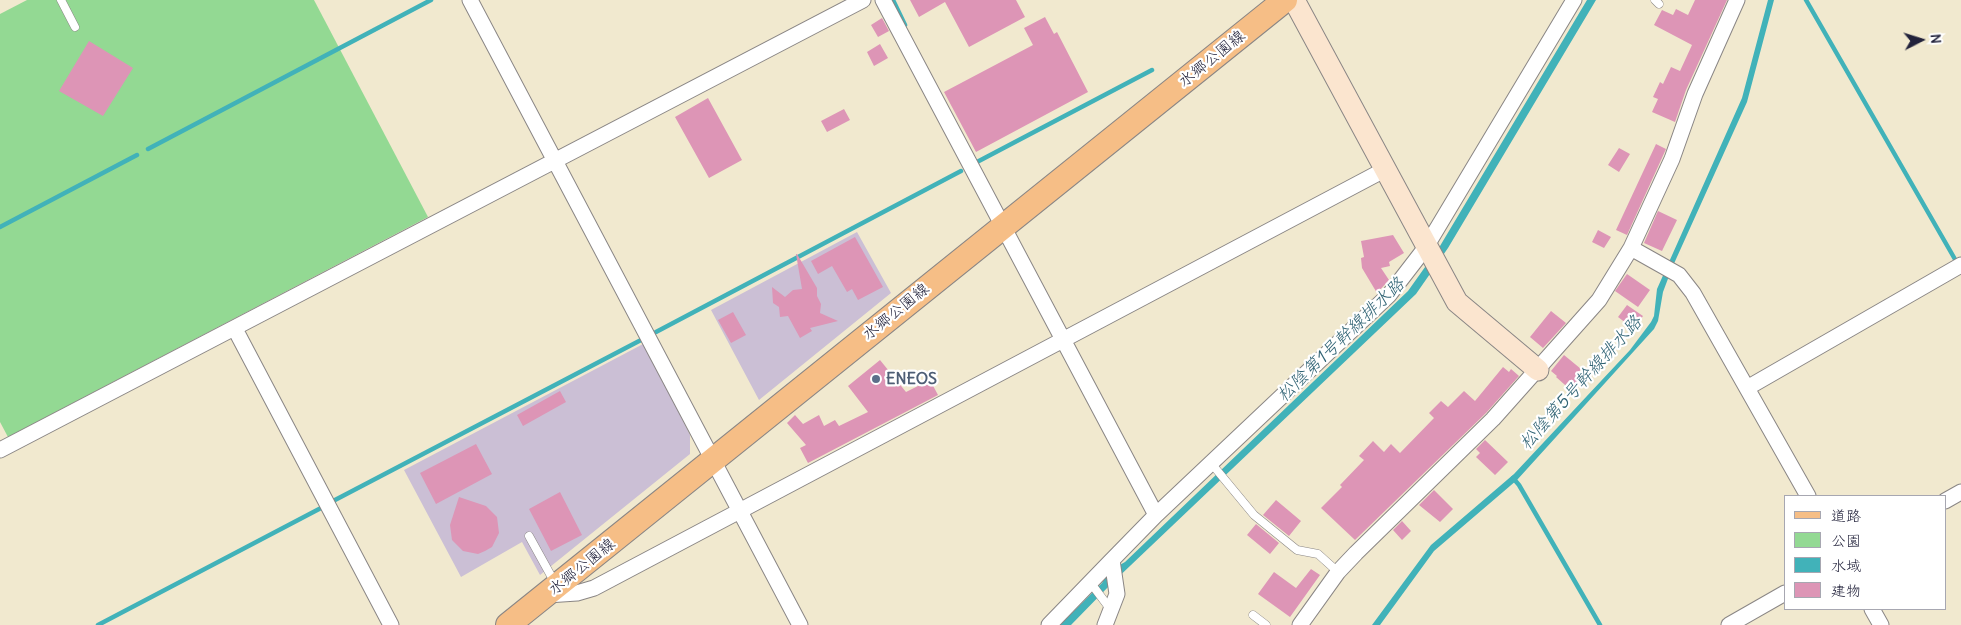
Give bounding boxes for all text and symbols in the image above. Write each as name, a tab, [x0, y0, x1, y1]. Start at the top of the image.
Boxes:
north arrow	[1896, 15, 1946, 65]
street label: 水郷公園線	[1175, 26, 1249, 92]
text: N	[1927, 33, 1945, 44]
water label: 松陰第1号幹線排水路	[1273, 273, 1409, 407]
street label: 水郷公園線	[859, 279, 933, 345]
water label: 松陰第5号幹線排水路	[1515, 312, 1647, 454]
place label: ENEOS	[886, 369, 937, 389]
marker: ENEOS	[870, 373, 882, 385]
legend	[1784, 495, 1946, 610]
text: 道路	[1831, 506, 1861, 525]
text: 公園	[1831, 531, 1861, 550]
street label: 水郷公園線	[545, 534, 619, 600]
text: 水域	[1831, 556, 1861, 575]
text: 建物	[1831, 581, 1861, 600]

